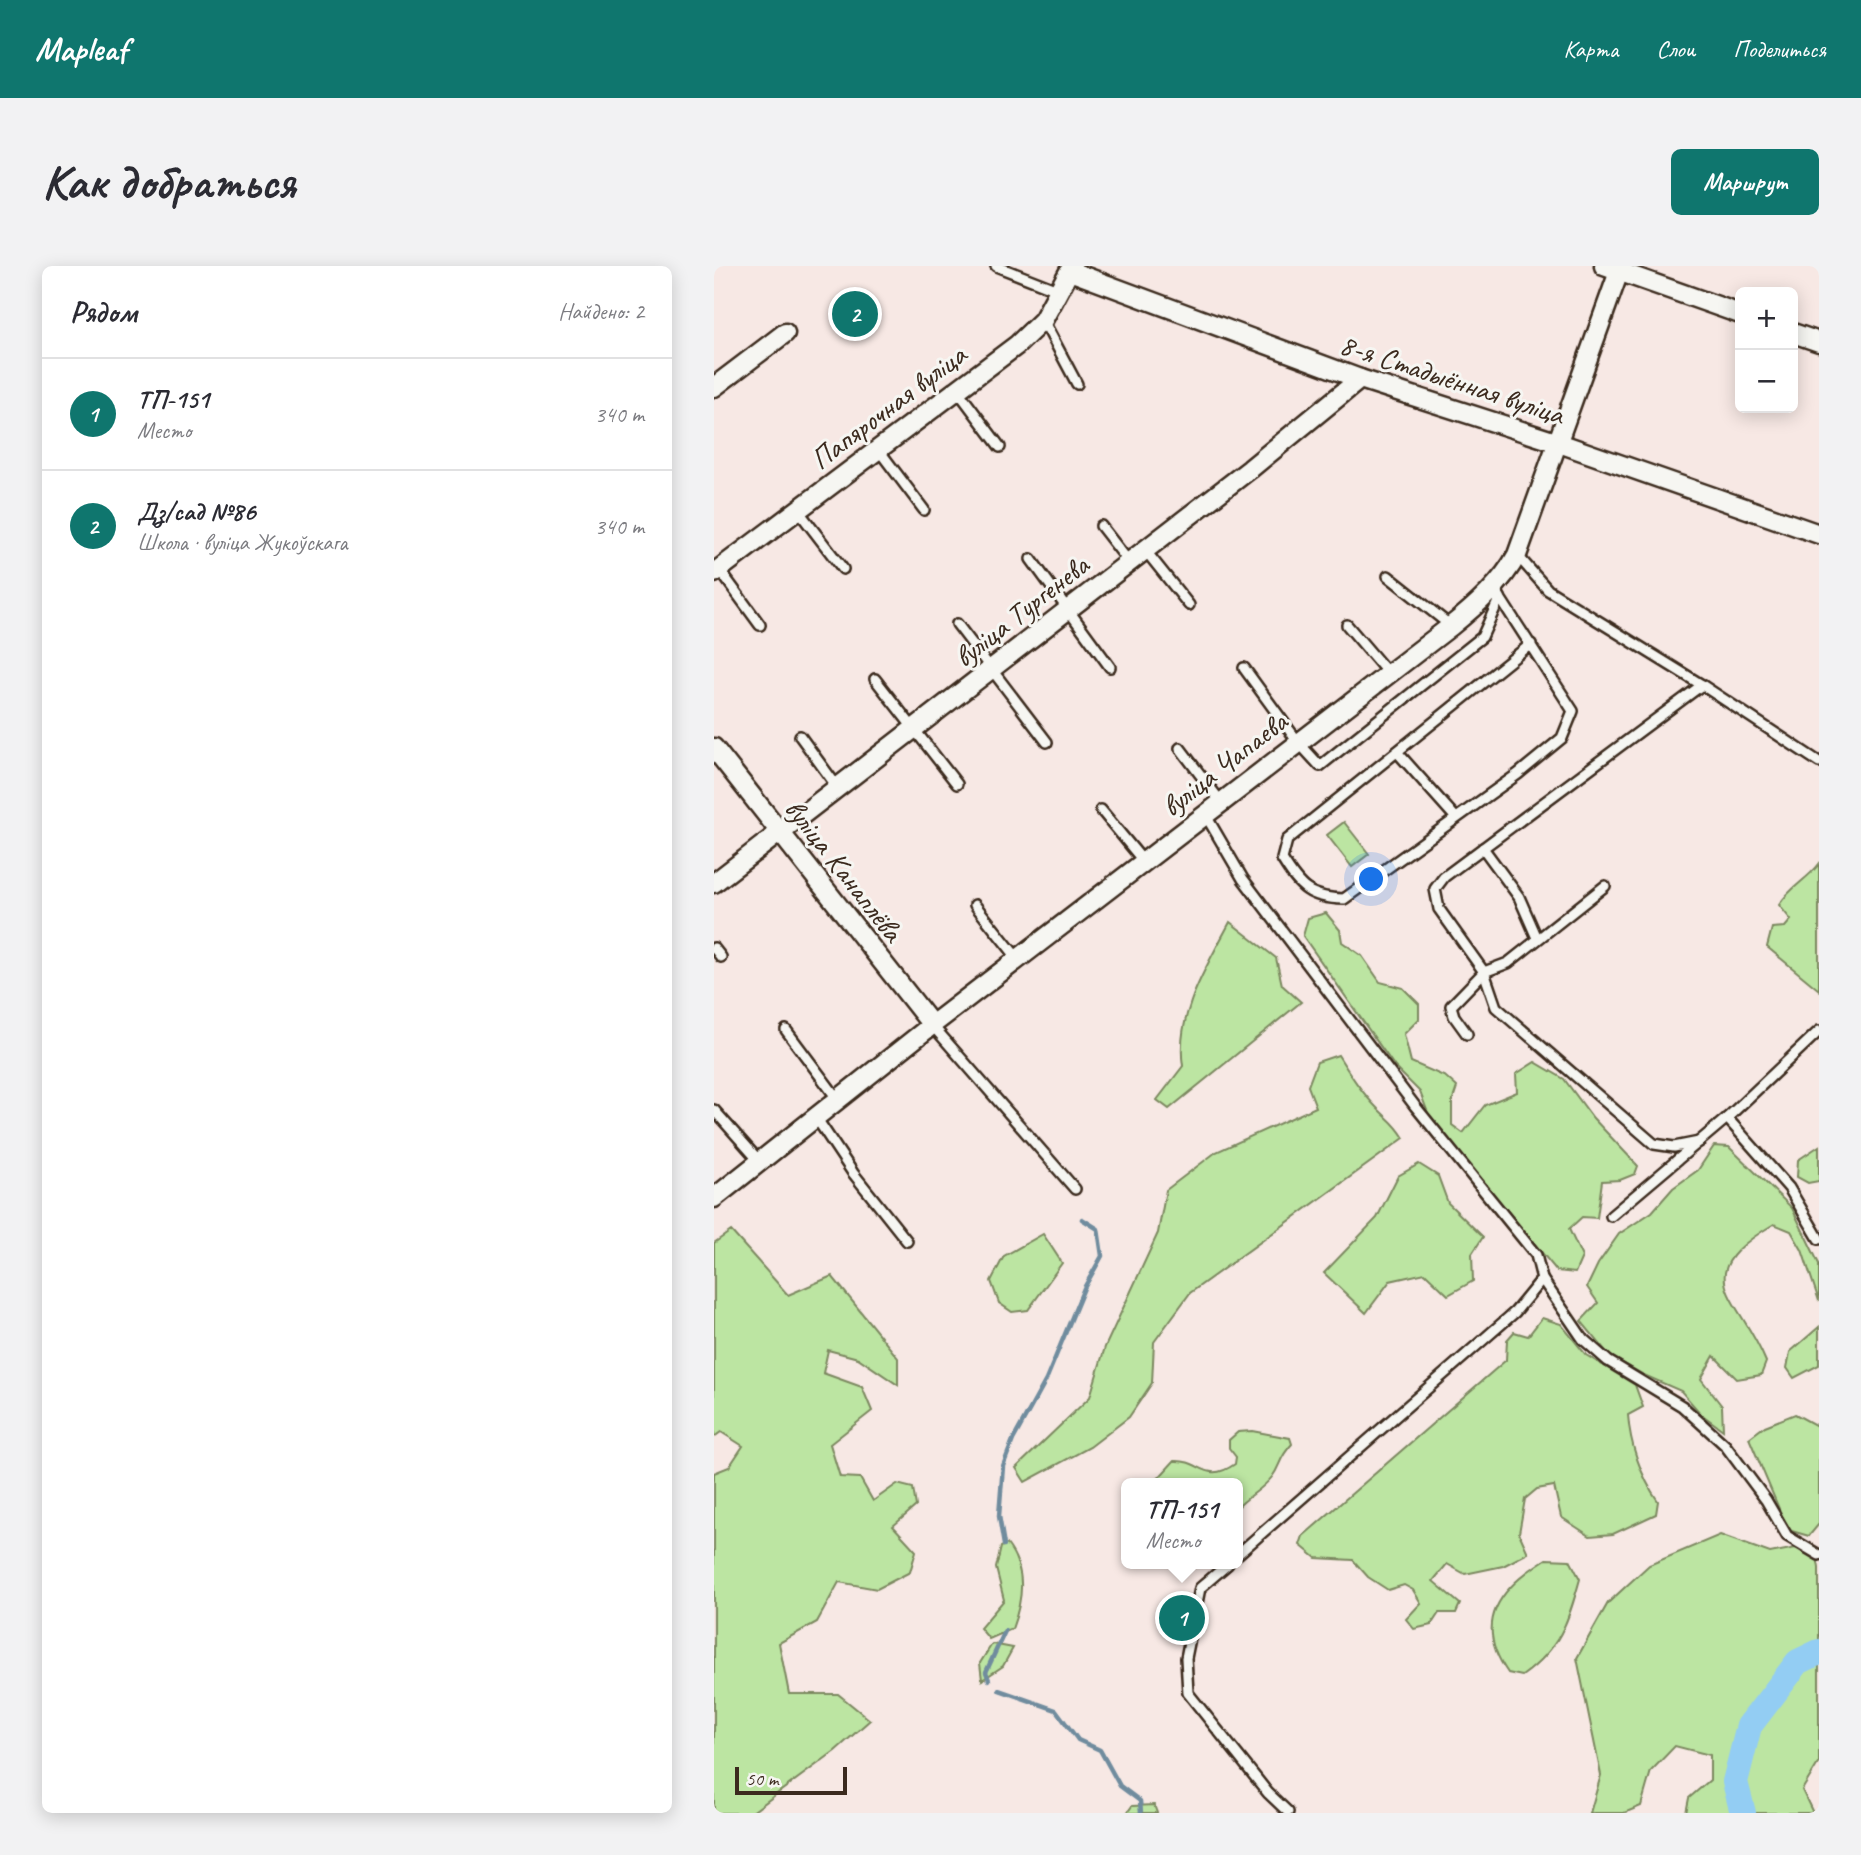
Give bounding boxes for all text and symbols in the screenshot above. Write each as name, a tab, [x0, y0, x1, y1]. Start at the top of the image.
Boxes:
text: Mapleaf	[35, 28, 127, 70]
text: Карта	[1564, 34, 1618, 64]
text: Слои	[1656, 34, 1695, 64]
text: Поделиться	[1733, 34, 1826, 64]
button: Маршрут	[1671, 149, 1819, 215]
text: Как добраться	[42, 151, 295, 213]
map controls	[1735, 287, 1798, 413]
button: +	[1735, 287, 1798, 350]
pin: 2	[832, 288, 878, 340]
text: Рядом	[70, 293, 137, 331]
text: Найдено: 2	[558, 297, 644, 326]
street label: 8-я Стадыённая вуліца	[1335, 325, 1571, 434]
street label: Папярочная вуліца	[802, 335, 975, 478]
button: −	[1735, 350, 1798, 413]
text: ТП-151	[137, 383, 209, 416]
text: 1	[88, 400, 98, 429]
text: 340 m	[595, 400, 644, 429]
text: Место	[137, 416, 191, 445]
text: Дз/сад №86	[137, 495, 255, 528]
text: 2	[88, 512, 98, 541]
text: 340 m	[595, 512, 644, 541]
text: Школа · вуліца Жукоўскага	[137, 528, 348, 557]
street label: вуліца Тургенева	[946, 545, 1098, 676]
street label: вуліца Чапаева	[1153, 702, 1296, 825]
street label: вуліца Канаплёва	[776, 791, 913, 951]
your location	[1354, 862, 1388, 896]
popup	[1121, 1478, 1243, 1569]
text: ТП-151	[1146, 1493, 1218, 1526]
text: Место	[1146, 1526, 1200, 1555]
pin: 1	[1159, 1592, 1205, 1644]
scale bar	[735, 1764, 847, 1796]
text: 50 m	[746, 1767, 778, 1791]

